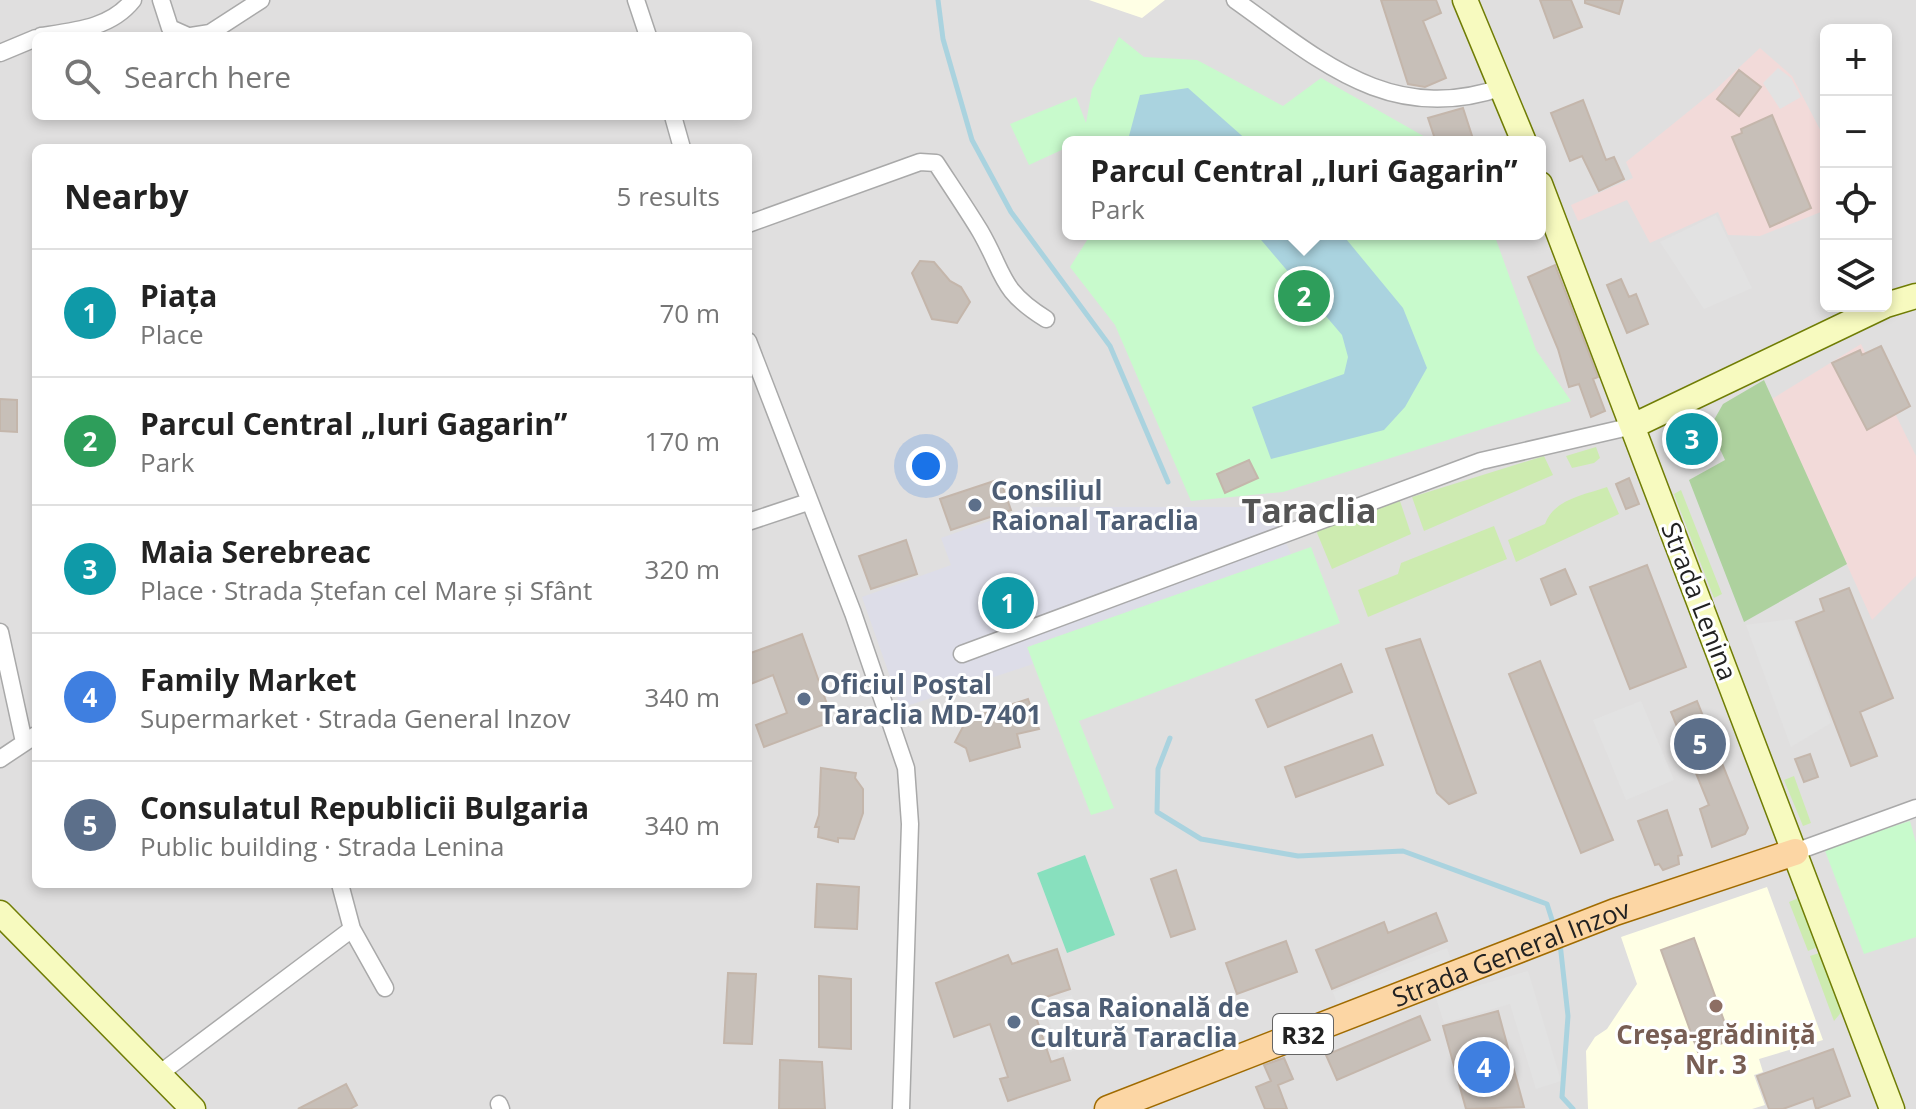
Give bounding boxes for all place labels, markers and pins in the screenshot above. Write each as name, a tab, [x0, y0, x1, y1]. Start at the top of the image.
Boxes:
pin: 2	[1278, 266, 1330, 326]
pin: 3	[1666, 409, 1718, 469]
place label: Consiliul Raional Taraclia	[991, 472, 1199, 538]
marker: Consiliul Raional Taraclia	[966, 496, 984, 514]
pin: 1	[982, 573, 1034, 633]
place label: Oficiul Poștal Taraclia MD-7401	[820, 666, 1042, 732]
marker: Oficiul Poștal Taraclia MD-7401	[795, 690, 813, 708]
pin: 5	[1674, 714, 1726, 774]
place label: Casa Raională de Cultură Taraclia	[1030, 989, 1250, 1055]
marker: Creșa-grădiniță Nr. 3	[1707, 997, 1725, 1015]
marker: Casa Raională de Cultură Taraclia	[1005, 1013, 1023, 1031]
place label: Creșa-grădiniță Nr. 3	[1616, 1016, 1816, 1082]
pin: 4	[1458, 1037, 1510, 1097]

